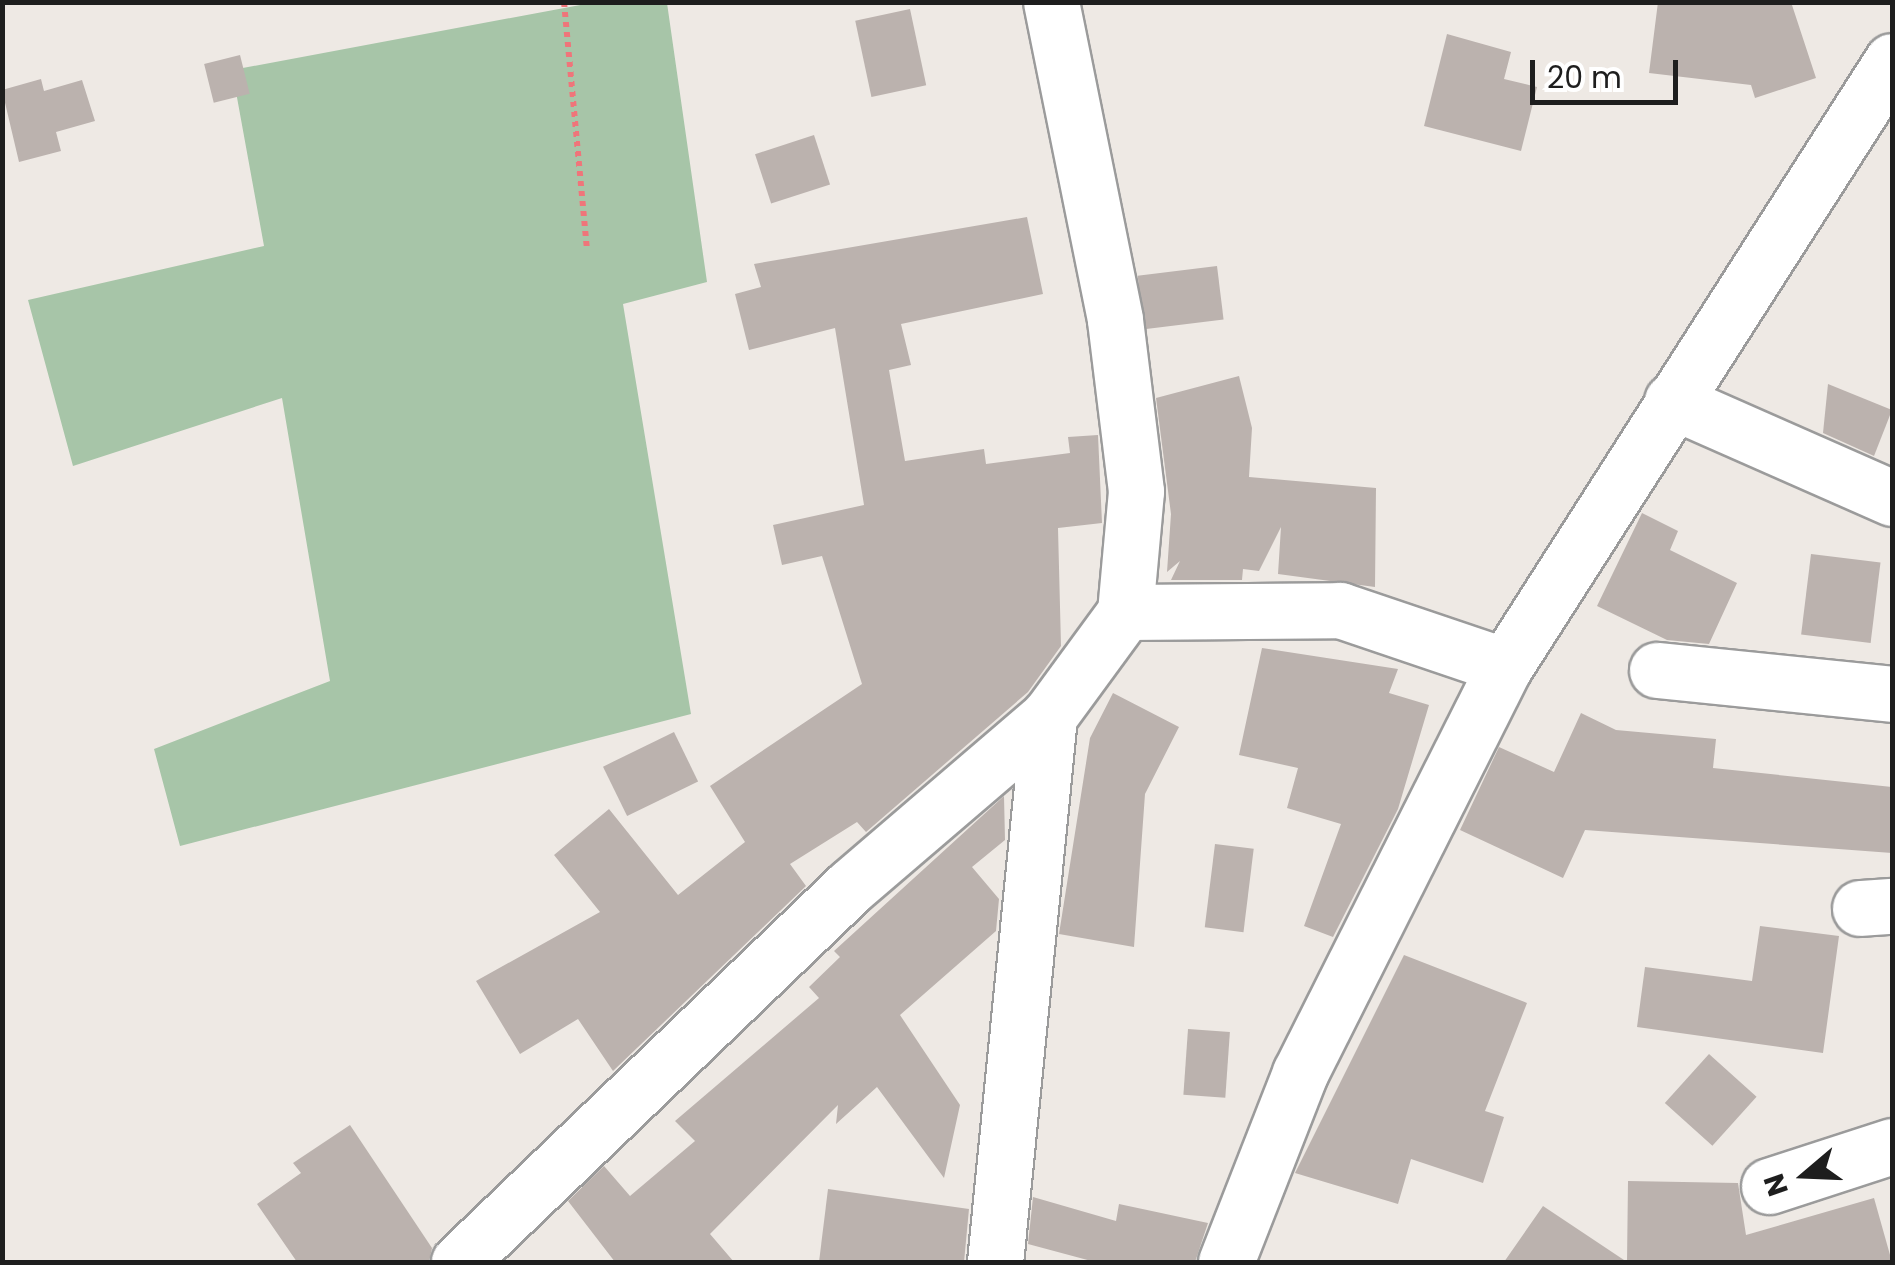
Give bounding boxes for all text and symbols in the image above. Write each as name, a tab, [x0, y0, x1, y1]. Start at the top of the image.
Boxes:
scale bar	[1535, 40, 1682, 102]
text: 20 m	[1547, 56, 1622, 99]
north arrow	[1755, 1125, 1855, 1225]
text: N	[1754, 1169, 1798, 1201]

